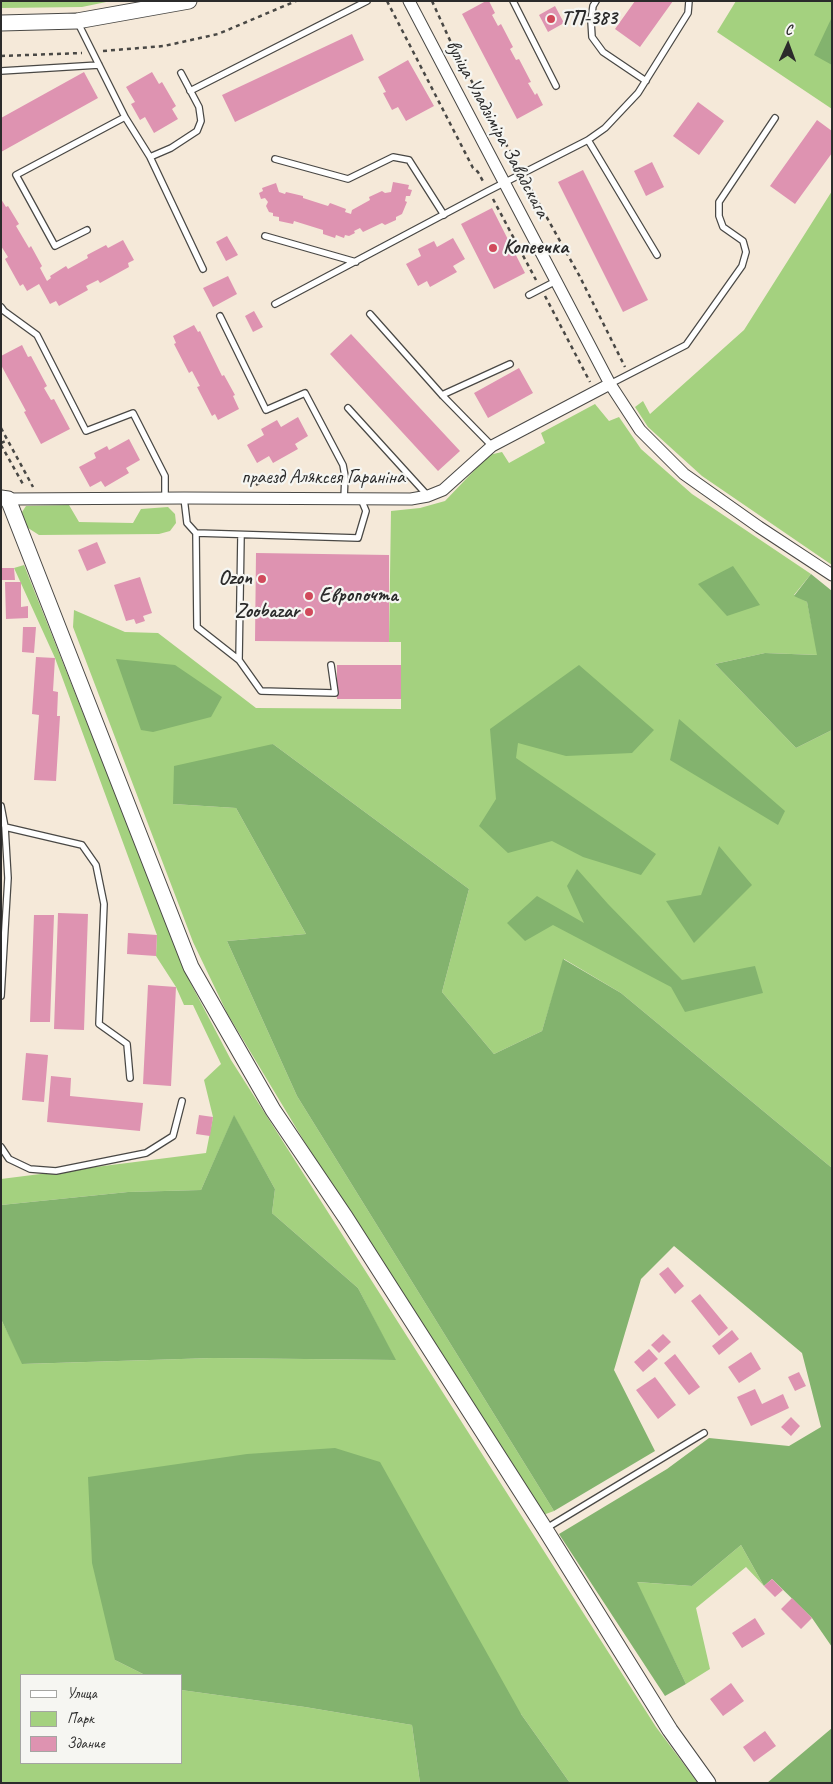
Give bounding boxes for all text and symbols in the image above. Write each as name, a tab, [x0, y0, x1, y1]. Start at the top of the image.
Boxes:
place label: ТП-383	[561, 7, 617, 31]
marker: ТП-383	[545, 13, 557, 25]
north arrow	[763, 20, 813, 70]
text: С	[785, 21, 792, 38]
street label: вуліца Уладзіміра Завадскага	[440, 36, 554, 222]
place label: Копеечка	[503, 236, 568, 260]
marker: Копеечка	[487, 242, 499, 254]
street label: праезд Аляксея Гараніна	[241, 466, 405, 490]
place label: Ozon	[219, 567, 252, 591]
marker: Ozon	[256, 573, 268, 585]
place label: Европочта	[319, 584, 398, 608]
marker: Европочта	[303, 590, 315, 602]
place label: Zoobazar	[235, 600, 299, 624]
marker: Zoobazar	[303, 606, 315, 618]
legend	[20, 1674, 182, 1764]
text: Улица	[67, 1684, 97, 1703]
text: Парк	[67, 1709, 94, 1728]
text: Здание	[67, 1734, 105, 1753]

